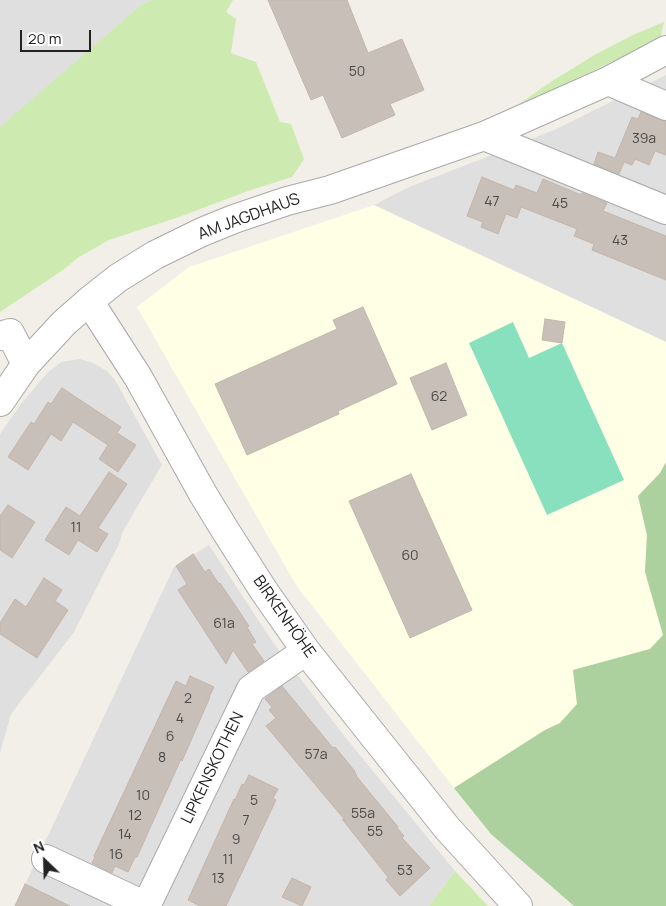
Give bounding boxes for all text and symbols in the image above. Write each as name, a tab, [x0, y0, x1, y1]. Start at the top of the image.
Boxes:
scale bar	[22, 20, 94, 52]
text: 20 m	[28, 28, 61, 49]
house number: 50	[349, 64, 365, 80]
house number: 39a	[632, 131, 656, 147]
street label: AM JAGDHAUS	[195, 190, 303, 244]
house number: 47	[484, 194, 500, 210]
house number: 45	[552, 196, 568, 212]
house number: 43	[612, 233, 628, 249]
house number: 62	[431, 389, 447, 405]
house number: 11	[71, 520, 81, 536]
house number: 60	[401, 548, 419, 564]
street label: BIRKENHÖHE	[249, 572, 319, 662]
house number: 61a	[213, 616, 235, 632]
house number: 2	[184, 691, 192, 707]
street label: LIPKENSKOTHEN	[178, 709, 248, 827]
house number: 4	[176, 711, 184, 727]
house number: 6	[166, 729, 174, 745]
house number: 57a	[305, 747, 327, 763]
house number: 8	[158, 750, 166, 766]
house number: 10	[136, 788, 150, 804]
house number: 5	[250, 793, 258, 809]
house number: 55a	[351, 806, 375, 822]
house number: 12	[128, 808, 142, 824]
house number: 7	[242, 813, 250, 829]
house number: 55	[367, 824, 383, 840]
house number: 14	[118, 827, 132, 843]
house number: 9	[232, 832, 240, 848]
north arrow	[20, 836, 70, 886]
text: N	[30, 836, 47, 858]
house number: 16	[109, 847, 123, 863]
house number: 11	[223, 852, 233, 868]
house number: 53	[397, 863, 413, 879]
house number: 13	[211, 871, 225, 887]

